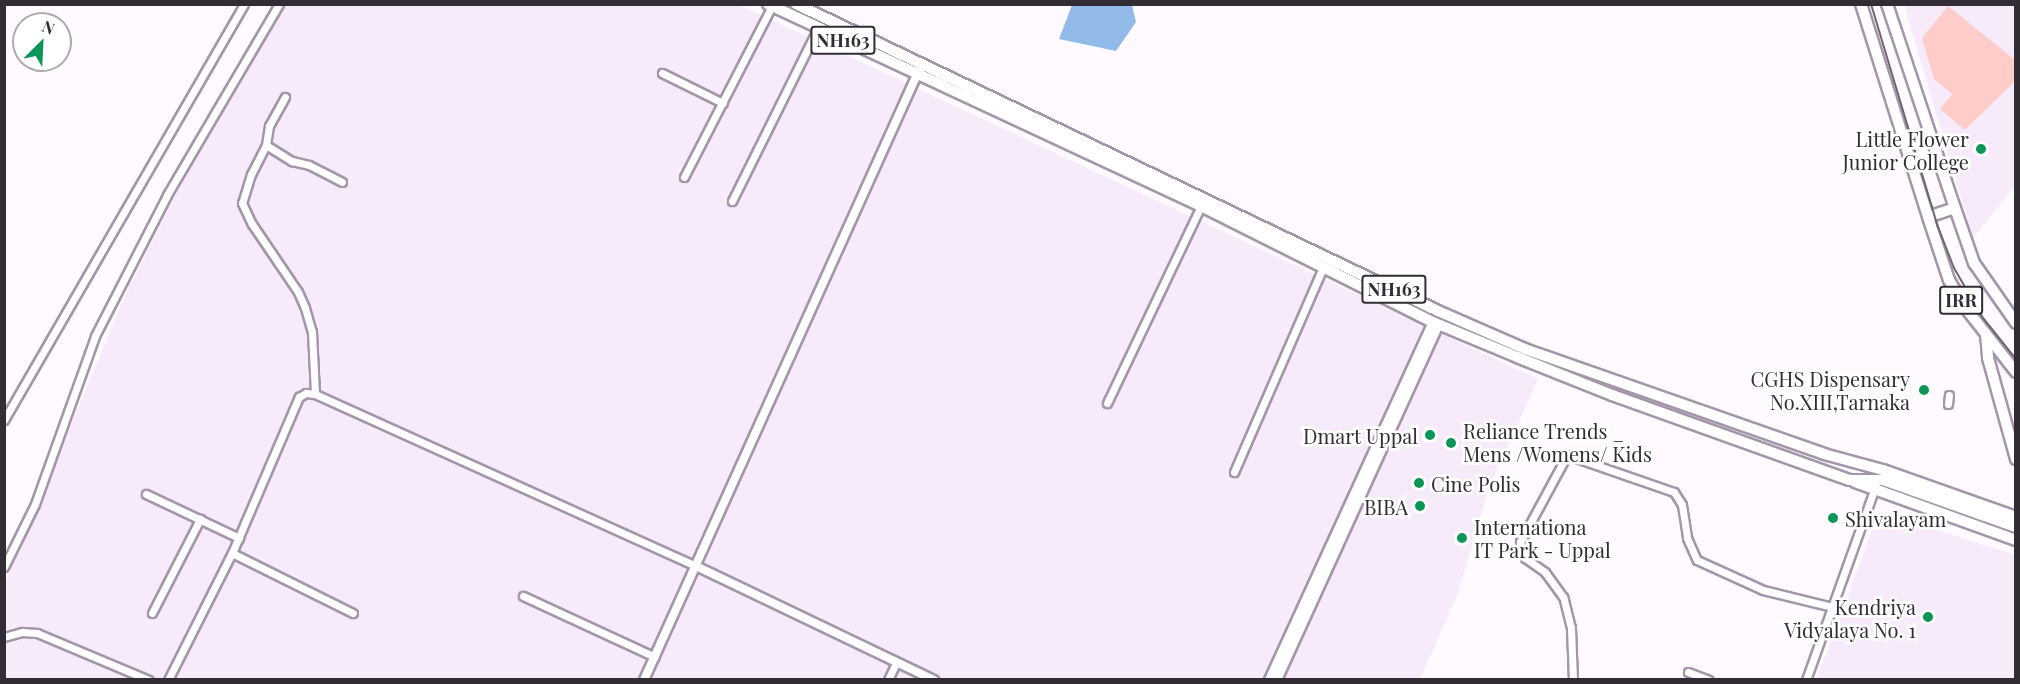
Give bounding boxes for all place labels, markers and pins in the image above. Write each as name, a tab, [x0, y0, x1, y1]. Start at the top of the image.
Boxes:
place label: Little Flower Junior College	[1842, 126, 1969, 173]
marker: Little Flower Junior College	[1974, 142, 1988, 156]
place label: CGHS Dispensary No.XIII,Tarnaka	[1750, 366, 1910, 413]
marker: CGHS Dispensary No.XIII,Tarnaka	[1915, 381, 1933, 399]
place label: Reliance Trends _ Mens /Womens/ Kids	[1463, 419, 1652, 466]
place label: Dmart Uppal	[1303, 423, 1418, 447]
marker: Dmart Uppal	[1423, 428, 1437, 442]
marker: Reliance Trends _ Mens /Womens/ Kids	[1444, 436, 1458, 450]
place label: Cine Polis	[1431, 471, 1520, 495]
marker: Cine Polis	[1412, 476, 1426, 490]
place label: BIBA	[1364, 494, 1408, 518]
marker: BIBA	[1413, 499, 1427, 513]
place label: Shivalayam	[1845, 506, 1946, 530]
marker: Shivalayam	[1826, 511, 1840, 525]
place label: Internationa IT Park - Uppal	[1474, 514, 1611, 561]
marker: Internationa IT Park - Uppal	[1455, 531, 1469, 545]
place label: Kendriya Vidyalaya No. 1	[1784, 594, 1916, 641]
marker: Kendriya Vidyalaya No. 1	[1921, 610, 1935, 624]

